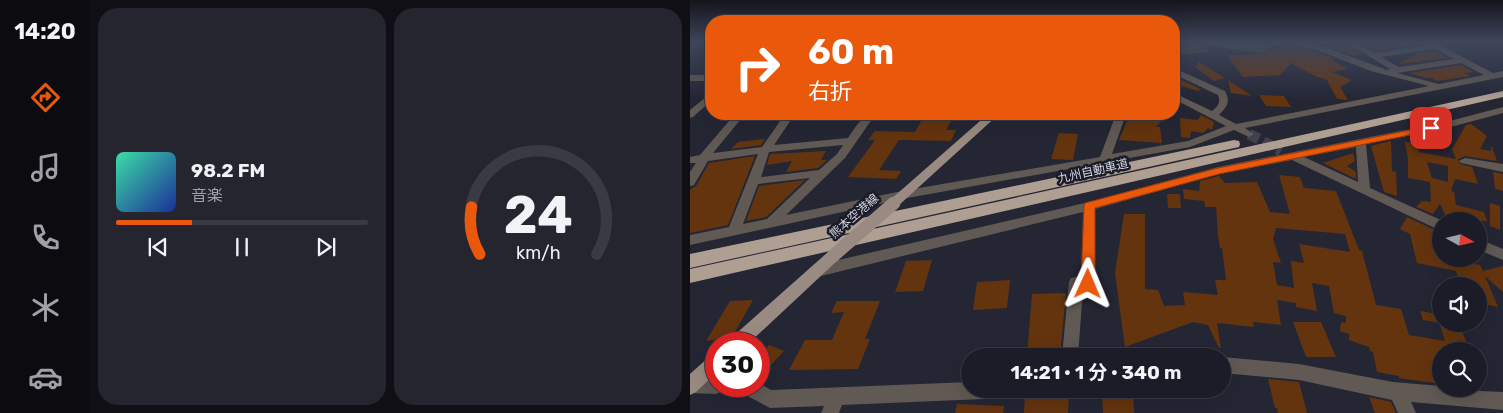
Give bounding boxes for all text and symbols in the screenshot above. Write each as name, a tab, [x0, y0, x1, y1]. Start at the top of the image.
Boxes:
text: 14:20	[14, 18, 76, 45]
text: 60 m	[808, 31, 894, 73]
icon: right	[725, 35, 790, 100]
text: 右折	[808, 78, 852, 105]
icon: directions	[28, 80, 63, 115]
pin	[1410, 107, 1452, 149]
icon: arrive	[1417, 114, 1445, 142]
icon: music	[28, 150, 63, 185]
street label: 九州自動車道	[1056, 156, 1130, 186]
text: 98.2 FM	[191, 159, 265, 182]
text: 24	[503, 184, 573, 246]
text: 音楽	[191, 186, 223, 205]
street label: 熊本空港線	[827, 191, 881, 241]
north arrow	[1432, 212, 1488, 268]
map controls	[1432, 212, 1487, 397]
icon: phone	[28, 220, 63, 255]
icon: previous	[144, 233, 172, 261]
icon: pause	[228, 233, 256, 261]
icon: next	[312, 233, 340, 261]
text: km/h	[516, 242, 560, 263]
position arrow	[1061, 257, 1113, 309]
button: sound	[1432, 277, 1487, 332]
icon: climate	[28, 290, 63, 325]
speed limit sign: 30	[705, 332, 770, 397]
button: search	[1432, 342, 1487, 397]
icon: car	[28, 360, 63, 395]
text: 14:21 · 1 分 · 340 m	[1011, 361, 1181, 384]

